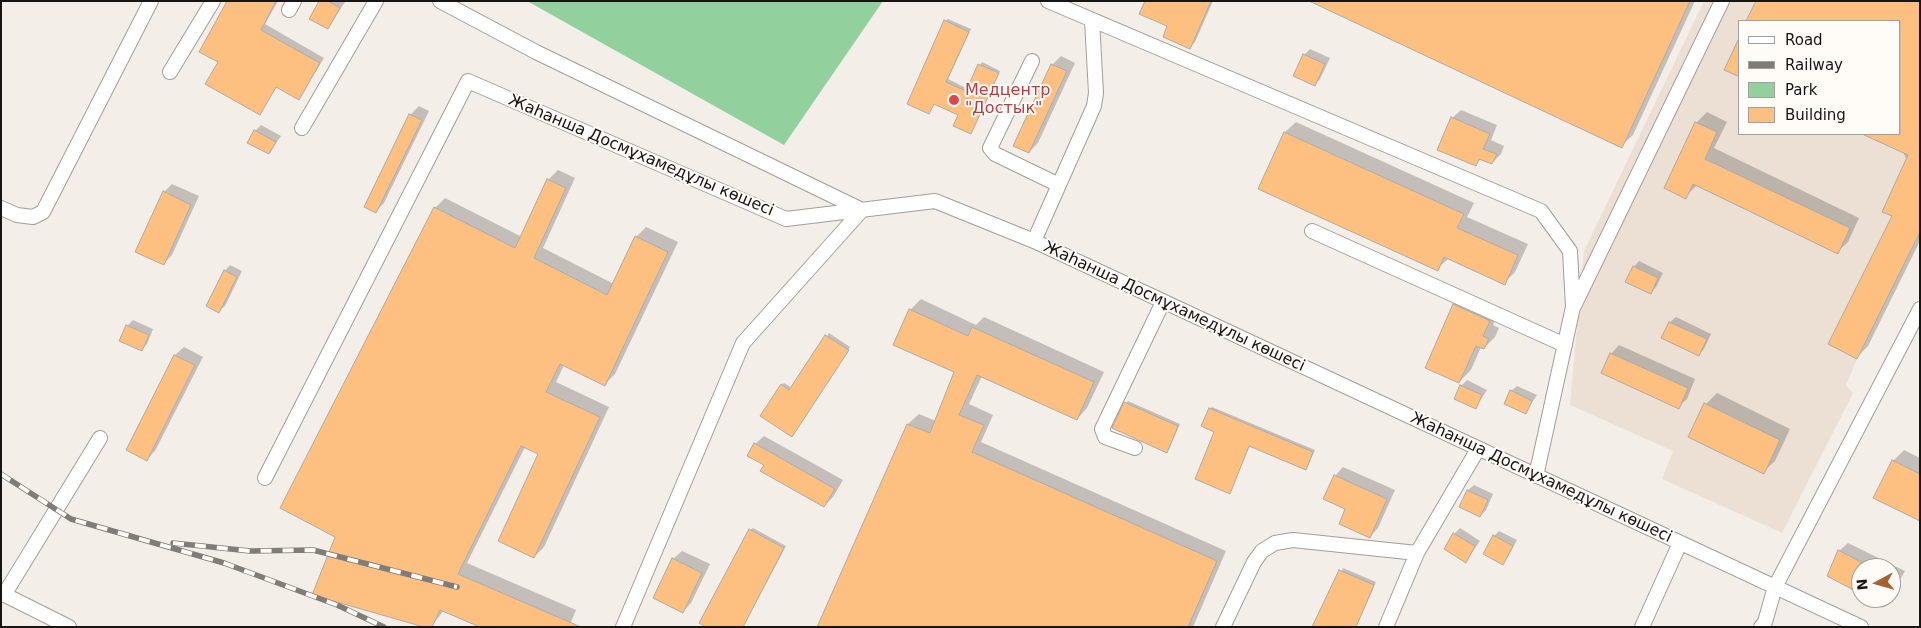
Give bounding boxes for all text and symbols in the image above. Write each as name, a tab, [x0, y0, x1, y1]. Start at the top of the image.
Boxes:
legend	[1738, 20, 1901, 135]
text: Road	[1785, 31, 1823, 49]
text: Railway	[1785, 56, 1843, 74]
place label: Медцентр "Достык"	[965, 81, 1050, 119]
text: Park	[1785, 81, 1817, 99]
street label: Жаһанша Досмұхамедұлы көшесі	[505, 91, 777, 221]
marker: Медцентр "Достык"	[947, 93, 961, 107]
text: Building	[1785, 106, 1846, 124]
street label: Жаһанша Досмұхамедұлы көшесі	[1040, 238, 1308, 376]
street label: Жаһанша Досмұхамедұлы көшесі	[1407, 409, 1675, 547]
north arrow	[1851, 558, 1901, 608]
text: N	[1854, 578, 1871, 591]

